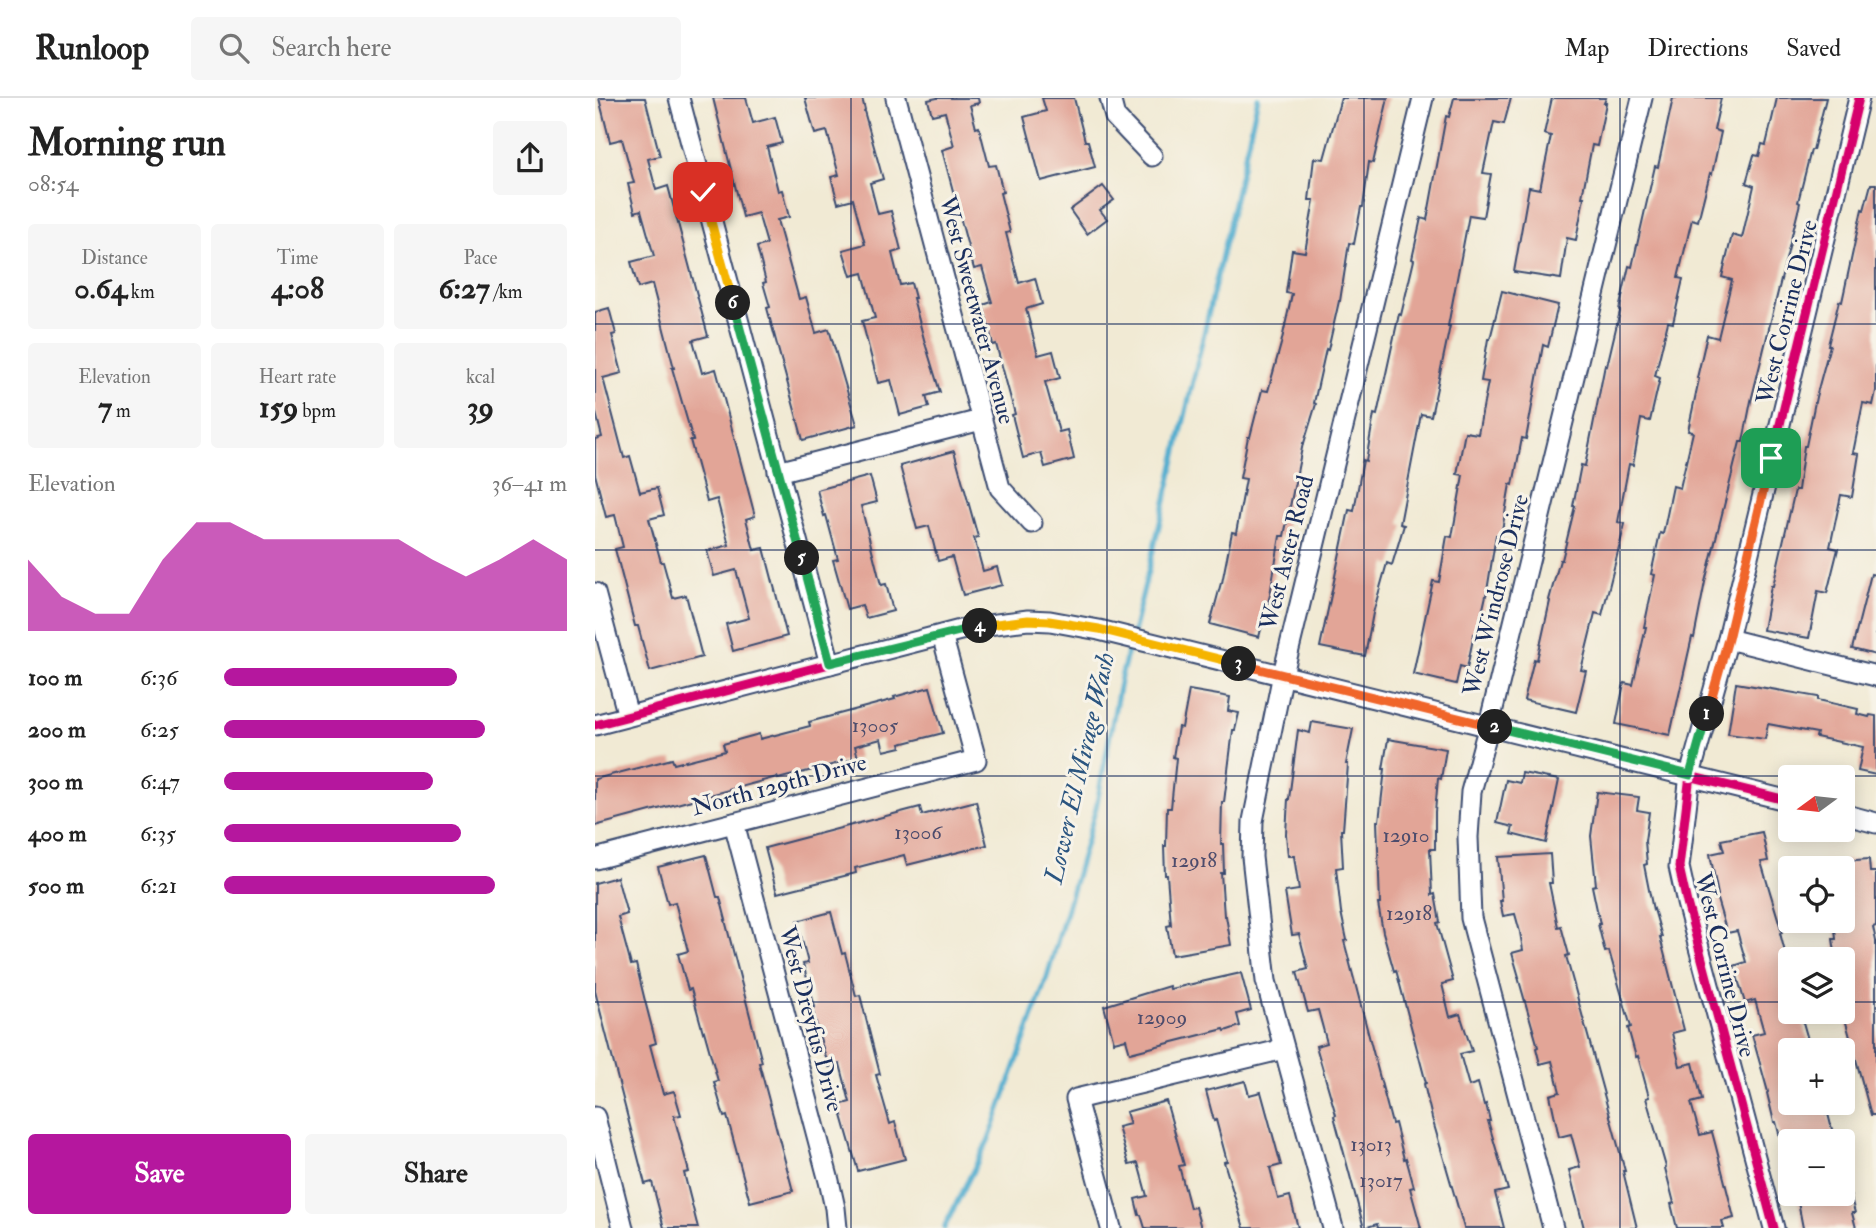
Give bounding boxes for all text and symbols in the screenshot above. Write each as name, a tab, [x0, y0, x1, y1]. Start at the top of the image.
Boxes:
search box	[191, 17, 681, 80]
text: Runloop	[35, 28, 149, 69]
icon: search	[215, 29, 253, 67]
text: Search here	[271, 32, 391, 64]
text: Map	[1564, 33, 1609, 64]
text: Directions	[1647, 33, 1748, 64]
text: Saved	[1786, 33, 1841, 64]
text: Morning run	[28, 119, 226, 167]
button: share	[493, 121, 567, 195]
pin	[673, 162, 733, 222]
text: 08:54	[28, 169, 78, 198]
icon: check	[684, 173, 722, 211]
street label: West Sweetwater Avenue	[931, 192, 1022, 427]
street label: West Corrine Drive	[1749, 216, 1825, 408]
text: Distance	[81, 246, 148, 270]
text: Time	[277, 246, 318, 270]
text: Pace	[463, 246, 498, 270]
text: 0.64	[74, 270, 127, 307]
text: 4:08	[271, 270, 324, 307]
text: 6:27	[438, 270, 490, 307]
text: km	[127, 280, 155, 304]
text: /km	[490, 280, 523, 304]
pin: 6	[715, 286, 751, 320]
text: 6	[728, 290, 737, 314]
text: Elevation	[78, 365, 151, 389]
text: Heart rate	[259, 365, 336, 389]
text: kcal	[466, 365, 495, 389]
text: 7	[98, 389, 112, 426]
text: 159	[259, 389, 298, 426]
text: 39	[467, 389, 494, 426]
text: m	[112, 399, 131, 423]
text: bpm	[298, 399, 336, 423]
pin	[1741, 428, 1801, 488]
icon: arrive	[1752, 439, 1790, 477]
text: Elevation	[28, 469, 116, 498]
text: 36–41 m	[492, 469, 567, 498]
street label: West Aster Road	[1253, 472, 1321, 635]
street label: West Windrose Drive	[1456, 491, 1536, 700]
pin: 5	[785, 540, 819, 575]
text: 5	[797, 545, 806, 569]
pin: 4	[963, 608, 997, 644]
text: 4	[974, 613, 985, 637]
pin: 3	[1221, 646, 1257, 682]
water label: Lower El Mirage Wash	[1038, 650, 1122, 887]
text: 3	[1235, 651, 1242, 675]
text: 100 m	[28, 663, 82, 692]
text: 6:36	[140, 663, 178, 692]
pin: 1	[1689, 696, 1725, 732]
text: 1	[1703, 701, 1710, 725]
pin: 2	[1478, 710, 1513, 744]
house number: 13005	[852, 712, 899, 739]
text: 2	[1490, 714, 1499, 738]
text: 200 m	[28, 715, 86, 744]
text: 6:25	[140, 715, 179, 744]
street label: North 129th Drive	[688, 747, 870, 823]
north arrow	[1778, 765, 1855, 842]
map controls	[1778, 765, 1855, 1206]
text: 300 m	[28, 767, 83, 796]
text: 6:47	[140, 767, 180, 796]
text: 400 m	[28, 819, 87, 848]
text: 6:35	[140, 819, 176, 848]
house number: 13006	[894, 819, 943, 846]
house number: 12910	[1383, 822, 1429, 849]
house number: 12918	[1171, 847, 1217, 874]
button: locate	[1778, 856, 1855, 933]
street label: West Corrine Drive	[1687, 869, 1763, 1061]
text: 500 m	[28, 871, 84, 900]
text: 6:21	[140, 871, 177, 900]
house number: 12918	[1386, 900, 1432, 927]
street label: West Dreyfus Drive	[771, 922, 851, 1115]
button: layers	[1778, 947, 1855, 1024]
house number: 12909	[1137, 1004, 1187, 1031]
button: +	[1778, 1038, 1855, 1115]
button: −	[1778, 1129, 1855, 1206]
house number: 13013	[1350, 1131, 1392, 1158]
button: Save	[28, 1134, 291, 1214]
button: Share	[305, 1134, 567, 1214]
house number: 13017	[1359, 1167, 1403, 1194]

